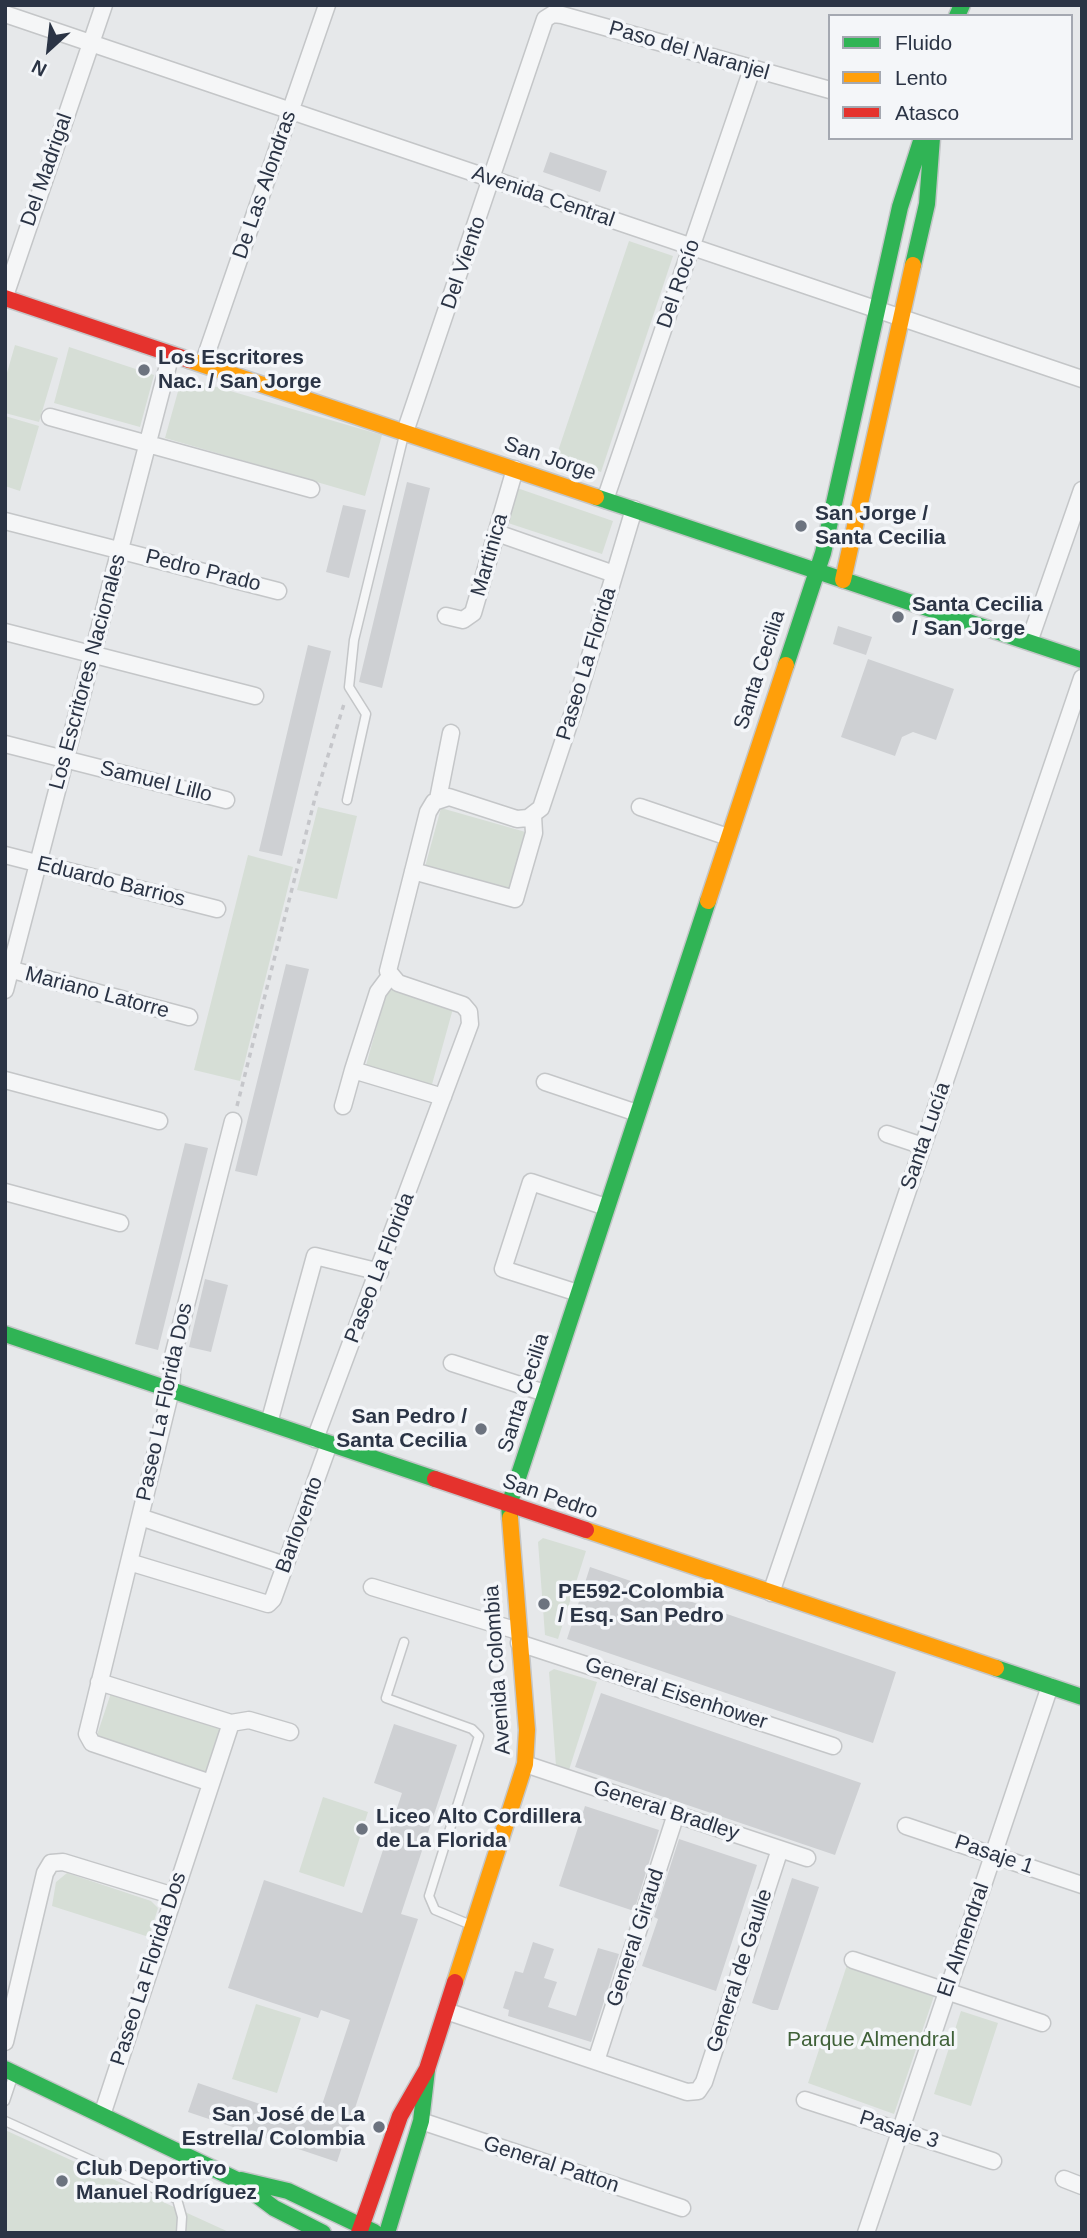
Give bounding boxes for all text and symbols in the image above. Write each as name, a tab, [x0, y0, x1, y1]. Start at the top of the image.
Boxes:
north arrow	[14, 14, 84, 84]
legend	[828, 14, 1073, 140]
street label: Paso del Naranjel	[606, 16, 772, 86]
text: Fluido	[895, 31, 952, 54]
text: N	[28, 56, 50, 81]
text: Lento	[895, 66, 948, 89]
text: Atasco	[895, 101, 959, 124]
street label: De Las Alondras	[228, 107, 302, 263]
street label: Del Madrigal	[16, 110, 78, 230]
street label: Avenida Central	[468, 161, 618, 233]
street label: Del Viento	[436, 213, 492, 313]
street label: Del Rocío	[652, 236, 706, 332]
place label: Los Escritores Nac. / San Jorge	[158, 345, 321, 395]
marker: Los Escritores Nac. / San Jorge	[136, 362, 152, 378]
street label: San Jorge	[501, 432, 599, 486]
place label: San Jorge / Santa Cecilia	[815, 501, 946, 551]
street label: Martinica	[466, 511, 514, 599]
marker: San Jorge / Santa Cecilia	[793, 518, 809, 534]
street label: Pedro Prado	[143, 545, 263, 597]
street label: Los Escritores Nacionales	[44, 551, 132, 793]
street label: Paseo La Florida	[552, 584, 622, 744]
place label: Santa Cecilia / San Jorge	[912, 592, 1043, 642]
street label: Santa Cecilia	[729, 607, 791, 733]
marker: Santa Cecilia / San Jorge	[890, 609, 906, 625]
street label: Samuel Lillo	[97, 756, 215, 808]
street label: Eduardo Barrios	[34, 851, 188, 913]
street label: Mariano Latorre	[22, 962, 172, 1024]
street label: Santa Lucía	[896, 1079, 956, 1193]
street label: Paseo La Florida	[340, 1189, 420, 1347]
street label: Paseo La Florida Dos	[132, 1301, 198, 1503]
street label: Santa Cecilia	[493, 1330, 555, 1456]
place label: San Pedro / Santa Cecilia	[336, 1404, 467, 1454]
marker: San Pedro / Santa Cecilia	[473, 1421, 489, 1437]
street label: San Pedro	[499, 1469, 601, 1525]
street label: Barlovento	[271, 1474, 329, 1576]
place label: PE592-Colombia / Esq. San Pedro	[558, 1579, 724, 1629]
street label: Avenida Colombia	[479, 1584, 517, 1756]
marker: PE592-Colombia / Esq. San Pedro	[536, 1596, 552, 1612]
street label: General Eisenhower	[582, 1653, 770, 1735]
street label: General Bradley	[590, 1776, 742, 1846]
place label: Liceo Alto Cordillera de La Florida	[376, 1804, 581, 1854]
marker: Liceo Alto Cordillera de La Florida	[354, 1821, 370, 1837]
street label: Pasaje 1	[951, 1830, 1037, 1880]
street label: General Giraud	[602, 1866, 670, 2010]
street label: Paseo La Florida Dos	[106, 1869, 192, 2069]
street label: El Almendral	[933, 1880, 995, 2000]
street label: General de Gaulle	[702, 1886, 778, 2056]
park label: Parque Almendral	[787, 2027, 955, 2053]
place label: San José de La Estrella/ Colombia	[182, 2102, 365, 2152]
street label: Pasaje 3	[856, 2105, 942, 2155]
marker: San José de La Estrella/ Colombia	[371, 2119, 387, 2135]
street label: General Patton	[480, 2131, 622, 2199]
place label: Club Deportivo Manuel Rodríguez	[76, 2156, 257, 2206]
marker: Club Deportivo Manuel Rodríguez	[54, 2173, 70, 2189]

